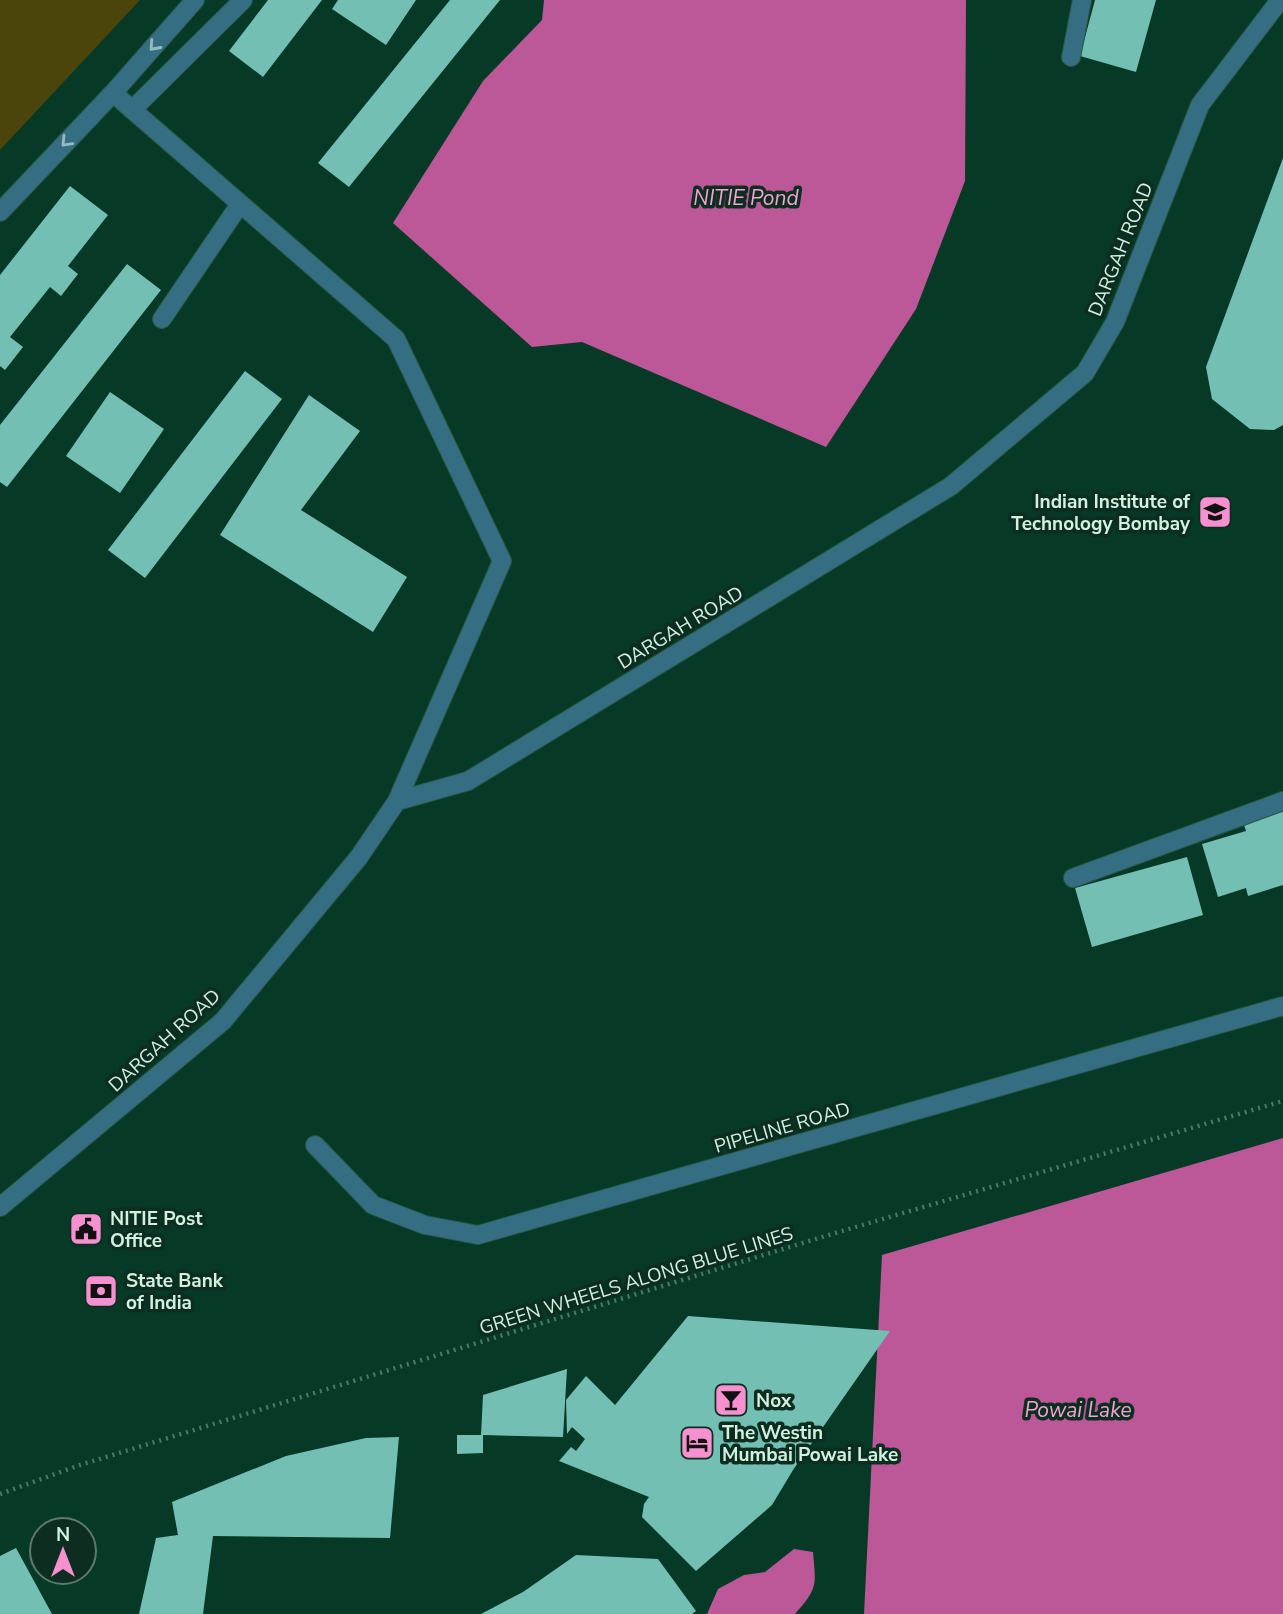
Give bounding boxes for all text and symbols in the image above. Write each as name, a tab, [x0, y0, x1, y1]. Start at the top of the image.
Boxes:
one-way arrow	[150, 38, 162, 51]
one-way arrow	[61, 134, 74, 147]
street label: DARGAH ROAD	[1082, 179, 1160, 320]
water label: NITIE Pond	[693, 184, 799, 212]
place label: Indian Institute of Technology Bombay	[1011, 489, 1191, 537]
school or university icon: Indian Institute of Technology Bombay	[1196, 493, 1234, 531]
street label: DARGAH ROAD	[613, 580, 748, 676]
street label: DARGAH ROAD	[103, 983, 226, 1098]
street label: PIPELINE ROAD	[711, 1096, 853, 1160]
place label: NITIE Post Office	[110, 1206, 203, 1254]
public building icon: NITIE Post Office	[67, 1210, 105, 1248]
street label: GREEN WHEELS ALONG BLUE LINES	[476, 1221, 796, 1341]
place label: State Bank of India	[126, 1268, 224, 1316]
bank icon: State Bank of India	[82, 1272, 120, 1310]
bar icon: Nox	[712, 1381, 750, 1419]
place label: Nox	[756, 1388, 792, 1414]
water label: Powai Lake	[1024, 1396, 1132, 1424]
place label: The Westin Mumbai Powai Lake	[722, 1420, 898, 1468]
hotel icon: The Westin Mumbai Powai Lake	[678, 1424, 716, 1462]
north arrow	[28, 1516, 98, 1586]
text: N	[56, 1522, 70, 1548]

